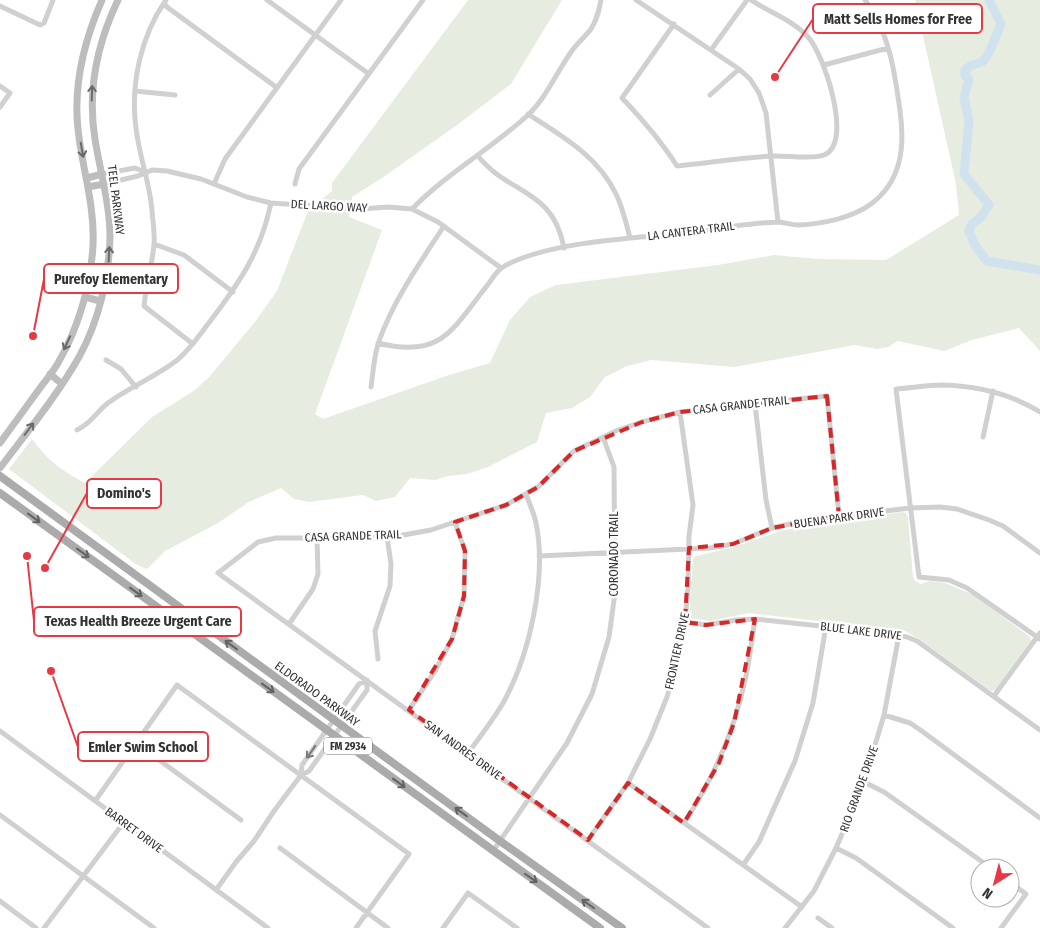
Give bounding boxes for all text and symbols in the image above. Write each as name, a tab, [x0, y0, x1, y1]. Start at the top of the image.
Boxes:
callout: Matt Sells Homes for Free	[813, 4, 982, 33]
text: Matt Sells Homes for Free	[824, 11, 972, 28]
one-way arrow	[88, 85, 97, 101]
one-way arrow	[77, 141, 87, 157]
street label: TEEL PARKWAY	[105, 164, 127, 236]
street label: DEL LARGO WAY	[290, 197, 368, 215]
street label: LA CANTERA TRAIL	[647, 219, 736, 243]
one-way arrow	[104, 246, 113, 262]
callout: Purefoy Elementary	[44, 264, 178, 293]
text: Purefoy Elementary	[54, 271, 168, 288]
one-way arrow	[62, 335, 72, 350]
street label: CASA GRANDE TRAIL	[692, 393, 791, 417]
one-way arrow	[24, 422, 34, 436]
callout: Domino's	[87, 479, 161, 508]
text: Domino's	[97, 485, 151, 502]
street label: BUENA PARK DRIVE	[793, 505, 886, 531]
street label: CORONADO TRAIL	[607, 511, 621, 597]
one-way arrow	[27, 513, 41, 523]
street label: CASA GRANDE TRAIL	[304, 527, 402, 545]
one-way arrow	[76, 548, 90, 558]
one-way arrow	[129, 587, 143, 597]
callout: Texas Health Breeze Urgent Care	[34, 607, 241, 636]
street label: FRONTIER DRIVE	[662, 611, 692, 691]
text: Texas Health Breeze Urgent Care	[45, 613, 232, 630]
street label: BLUE LAKE DRIVE	[819, 619, 903, 643]
one-way arrow	[224, 640, 238, 650]
street label: ELDORADO PARKWAY	[272, 659, 362, 729]
one-way arrow	[261, 682, 274, 693]
street label: SAN ANDRES DRIVE	[422, 717, 505, 783]
callout: Emler Swim School	[78, 732, 208, 761]
road number: FM 2934	[324, 738, 372, 754]
text: Emler Swim School	[88, 739, 198, 756]
street label: RIO GRANDE DRIVE	[837, 744, 881, 834]
one-way arrow	[306, 745, 316, 759]
one-way arrow	[392, 778, 406, 788]
street label: BARRET DRIVE	[102, 804, 166, 856]
one-way arrow	[455, 807, 468, 818]
north arrow	[970, 858, 1020, 908]
one-way arrow	[524, 873, 537, 884]
text: N	[979, 884, 996, 902]
one-way arrow	[581, 899, 595, 909]

